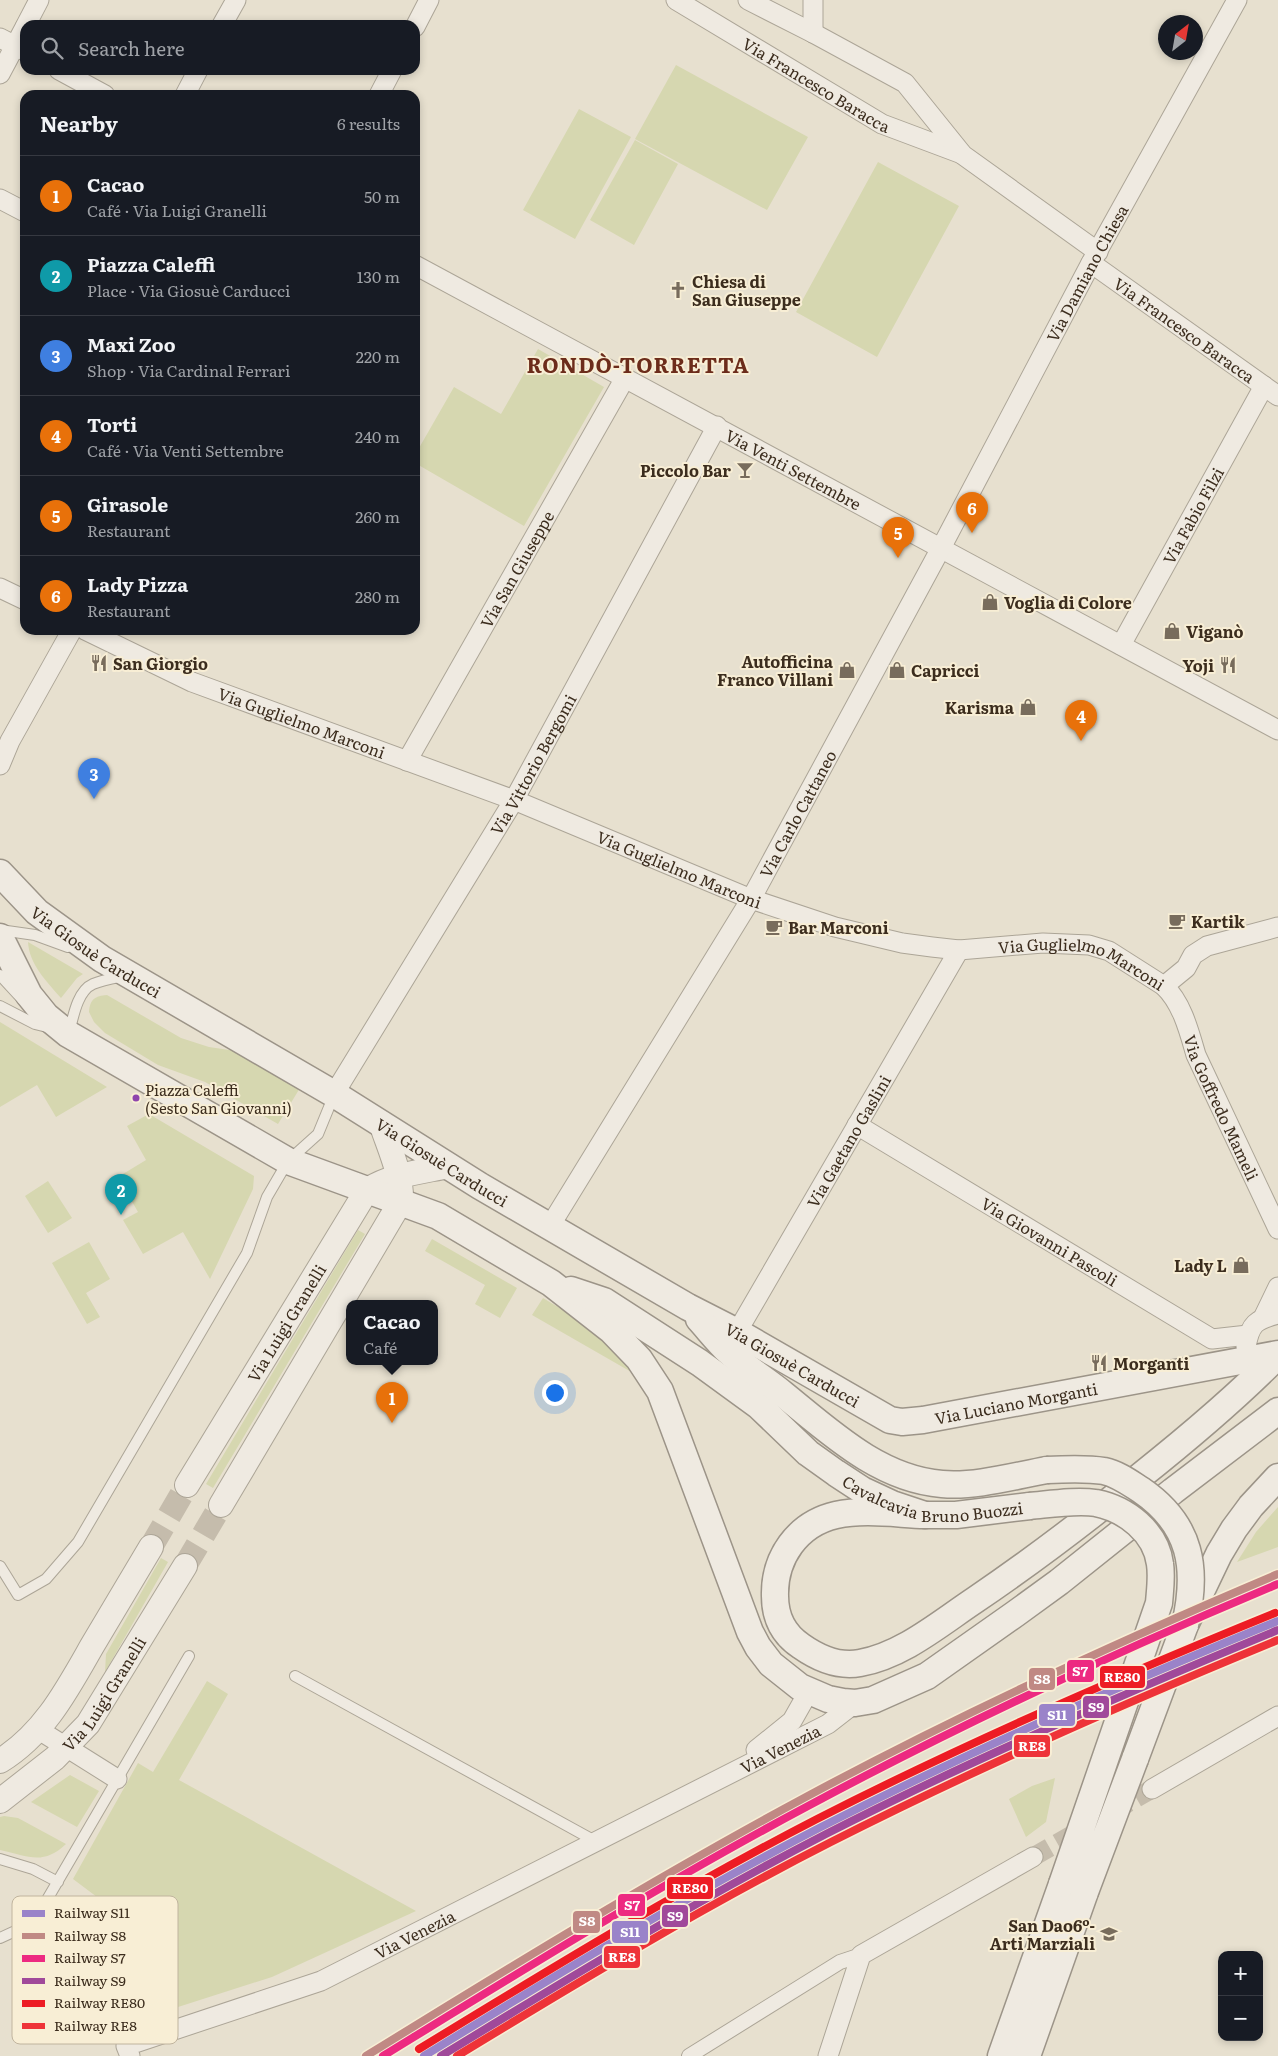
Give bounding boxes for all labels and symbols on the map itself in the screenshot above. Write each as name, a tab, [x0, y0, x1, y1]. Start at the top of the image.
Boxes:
north arrow	[1158, 15, 1203, 60]
street label: Via Francesco Baracca	[738, 31, 894, 138]
street label: Via Damiano Chiesa	[1040, 200, 1133, 346]
place label: Chiesa di San Giuseppe	[692, 269, 801, 311]
street label: Via Francesco Baracca	[1109, 271, 1261, 388]
church icon: Chiesa di San Giuseppe	[668, 280, 688, 300]
district label: RONDÒ-TORRETTA	[526, 348, 750, 379]
street label: Via Venti Settembre	[721, 423, 866, 515]
place label: Piccolo Bar	[640, 458, 731, 482]
bar icon: Piccolo Bar	[735, 460, 755, 480]
street label: Via Fabio Filzi	[1156, 463, 1229, 568]
pin: 6	[956, 492, 988, 533]
street label: Via San Giuseppe	[473, 506, 559, 632]
pin: 5	[882, 517, 914, 558]
place label: Voglia di Colore	[1004, 590, 1132, 614]
shop icon: Voglia di Colore	[980, 592, 1000, 612]
place label: Viganò	[1186, 619, 1244, 643]
shop icon: Viganò	[1162, 621, 1182, 641]
place label: Autofficina Franco Villani	[717, 649, 834, 691]
place label: San Giorgio	[113, 651, 208, 675]
restaurant icon: San Giorgio	[89, 653, 109, 673]
place label: Yoji	[1183, 653, 1214, 677]
restaurant icon: Yoji	[1218, 655, 1238, 675]
place label: Capricci	[911, 658, 980, 682]
shop icon: Autofficina Franco Villani	[837, 660, 857, 680]
shop icon: Capricci	[887, 660, 907, 680]
street label: Via Guglielmo Marconi	[215, 681, 389, 764]
street label: Via Vittorio Bergomi	[484, 690, 581, 839]
place label: Karisma	[945, 695, 1015, 719]
shop icon: Karisma	[1018, 697, 1038, 717]
pin: 4	[1065, 700, 1097, 741]
street label: Via Carlo Cattaneo	[753, 745, 842, 882]
pin: 3	[78, 758, 110, 799]
street label: Via Guglielmo Marconi	[593, 824, 765, 914]
street label: Via Giosuè Carducci	[26, 900, 166, 1003]
place label: Kartik	[1191, 909, 1245, 933]
cafe icon: Kartik	[1167, 911, 1187, 931]
place label: Bar Marconi	[788, 915, 889, 939]
cafe icon: Bar Marconi	[764, 917, 784, 937]
street label: Via Guglielmo Marconi	[997, 931, 1170, 996]
street label: Via Goffredo Mameli	[1179, 1032, 1265, 1184]
street label: Via Gaetano Gaslini	[800, 1070, 896, 1212]
place label: Piazza Caleffi (Sesto San Giovanni)	[145, 1078, 292, 1119]
marker: Piazza Caleffi (Sesto San Giovanni)	[131, 1093, 141, 1103]
street label: Via Giosuè Carducci	[371, 1111, 513, 1212]
pin: 2	[105, 1174, 137, 1215]
street label: Via Giovanni Pascoli	[977, 1191, 1123, 1292]
place label: Lady L	[1174, 1253, 1227, 1277]
shop icon: Lady L	[1231, 1255, 1251, 1275]
street label: Via Luigi Granelli	[241, 1259, 331, 1386]
street label: Via Giosuè Carducci	[721, 1316, 865, 1412]
place label: Morganti	[1113, 1351, 1189, 1375]
restaurant icon: Morganti	[1089, 1353, 1109, 1373]
street label: Via Luciano Morganti	[933, 1376, 1100, 1430]
your location	[542, 1380, 568, 1406]
pin: 1	[376, 1382, 408, 1423]
street label: Cavalcavia Bruno Buozzi	[838, 1468, 1024, 1527]
street label: Via Luigi Granelli	[56, 1632, 151, 1756]
line badge: S7	[1066, 1659, 1095, 1683]
text: S7	[1072, 1660, 1088, 1680]
line badge: RE80	[1099, 1665, 1146, 1689]
text: RE80	[1104, 1666, 1141, 1686]
line badge: S8	[1028, 1667, 1056, 1691]
text: S8	[1034, 1668, 1050, 1688]
line badge: S9	[1082, 1695, 1110, 1719]
text: S9	[1088, 1696, 1104, 1716]
line badge: S11	[1038, 1703, 1076, 1727]
text: S11	[1047, 1704, 1067, 1724]
street label: Via Venezia	[736, 1718, 825, 1779]
line badge: RE8	[1013, 1734, 1051, 1758]
text: RE8	[1018, 1735, 1046, 1755]
line badge: RE80	[666, 1876, 714, 1900]
text: RE80	[672, 1877, 709, 1897]
line badge: S7	[617, 1893, 646, 1917]
text: S7	[624, 1894, 640, 1914]
legend	[12, 1896, 178, 2044]
text: Railway S11	[54, 1902, 130, 1922]
street label: Via Venezia	[370, 1903, 459, 1964]
line badge: S9	[661, 1904, 689, 1928]
text: S9	[667, 1905, 683, 1925]
line badge: S8	[572, 1910, 601, 1934]
text: S8	[579, 1910, 595, 1930]
place label: San Dao6º- Arti Marziali	[990, 1913, 1095, 1955]
line badge: S11	[611, 1920, 649, 1944]
text: S11	[620, 1921, 640, 1941]
school or university icon: San Dao6º- Arti Marziali	[1099, 1924, 1119, 1944]
text: Railway S8	[54, 1925, 127, 1945]
line badge: RE8	[603, 1945, 641, 1969]
text: RE8	[608, 1946, 636, 1966]
text: Railway S7	[54, 1947, 126, 1967]
text: Railway S9	[54, 1970, 126, 1990]
text: Railway RE80	[54, 1992, 145, 2012]
text: Railway RE8	[54, 2015, 137, 2035]

